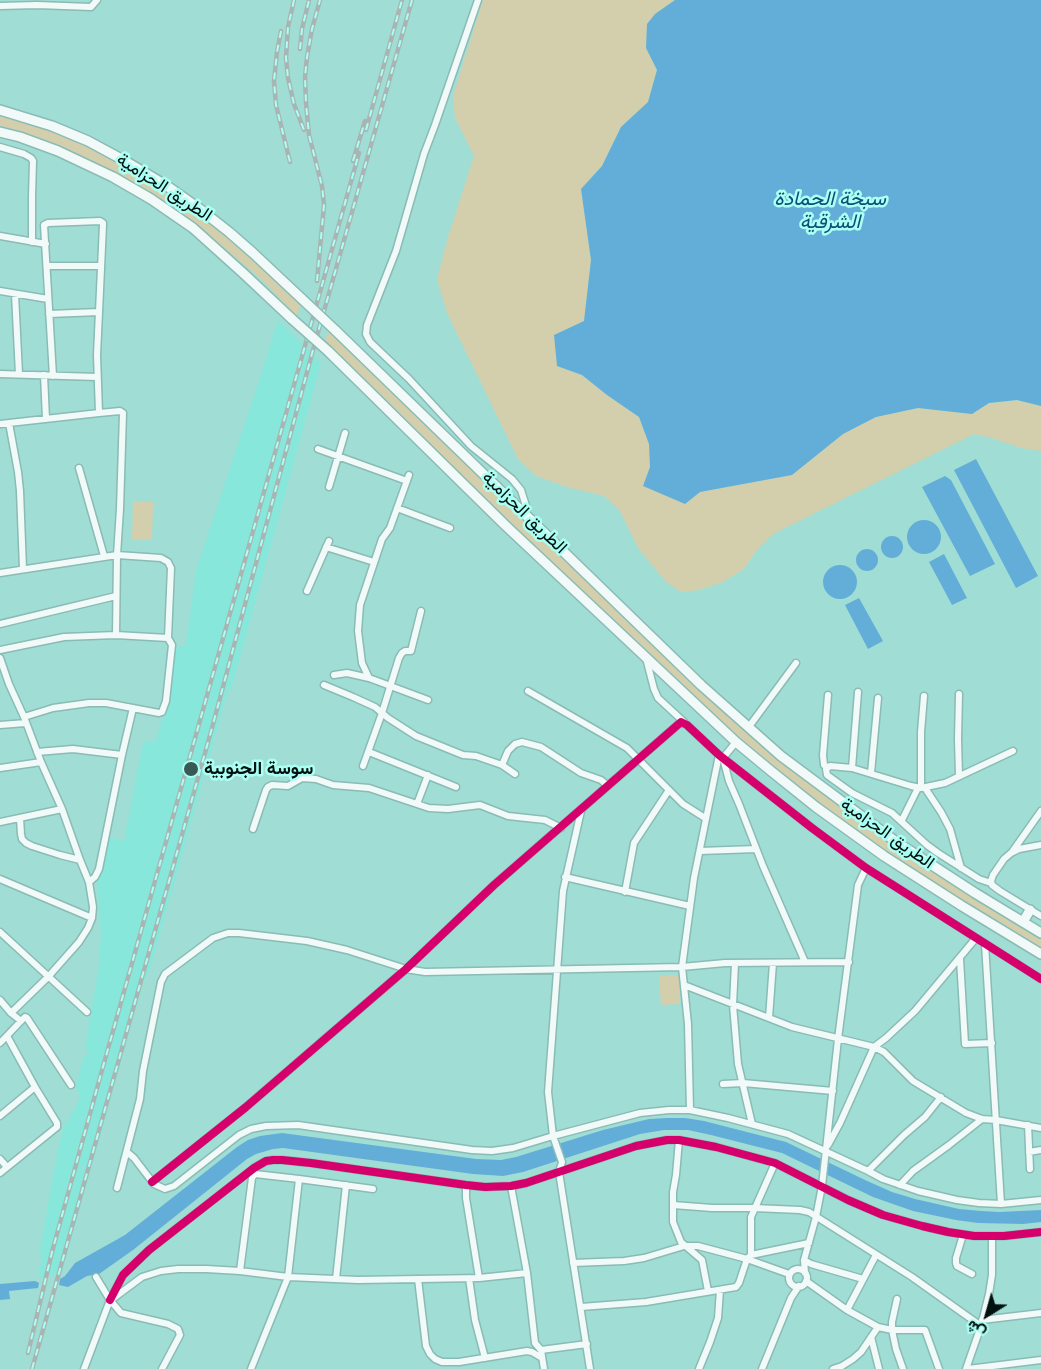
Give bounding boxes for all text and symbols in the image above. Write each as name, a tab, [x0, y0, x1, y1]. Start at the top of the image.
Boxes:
street label: الطريق الحزامية	[112, 149, 216, 227]
water label: سبخة الحمادة الشرقية	[774, 188, 886, 235]
street label: الطريق الحزامية	[477, 467, 571, 559]
place label: سوسة الجنوبية	[204, 758, 313, 780]
marker: سوسة الجنوبية	[182, 760, 200, 778]
street label: الطريق الحزامية	[836, 794, 938, 874]
north arrow	[957, 1285, 1017, 1345]
text: ش	[962, 1316, 990, 1343]

